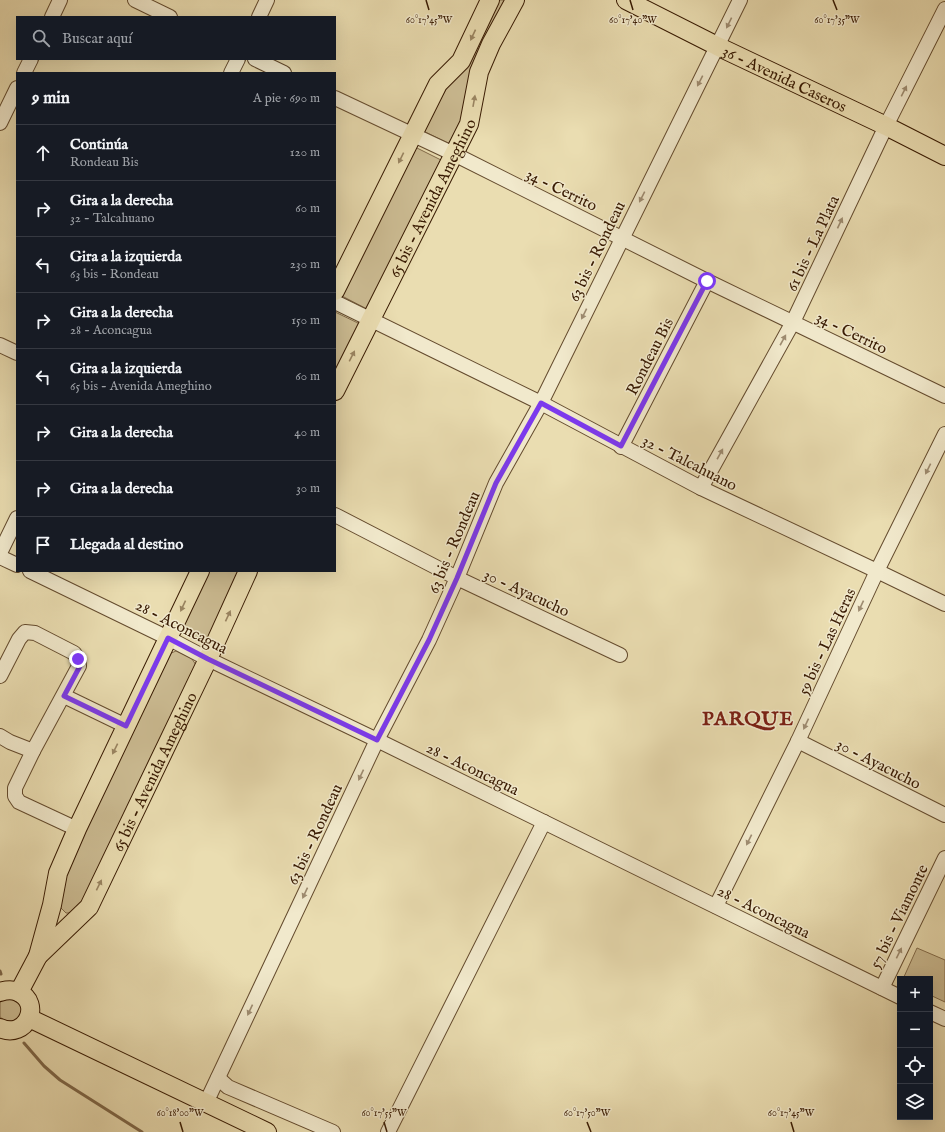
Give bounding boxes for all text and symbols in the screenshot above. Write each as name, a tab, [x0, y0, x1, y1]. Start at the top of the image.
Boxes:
text: 60°17'45"W	[406, 14, 453, 27]
text: 60°17'40"W	[609, 14, 657, 27]
text: 60°17'35"W	[814, 14, 860, 27]
search box	[16, 16, 336, 60]
one-way arrow	[726, 17, 732, 29]
icon: search	[30, 27, 52, 49]
text: Buscar aquí	[62, 29, 132, 48]
one-way arrow	[470, 30, 476, 41]
street label: 36 - Avenida Caseros	[719, 42, 850, 118]
one-way arrow	[697, 75, 703, 87]
one-way arrow	[900, 85, 907, 97]
text: 9 min	[32, 88, 70, 109]
text: A pie · 690 m	[253, 90, 320, 107]
one-way arrow	[471, 94, 477, 107]
street label: 65 bis - Avenida Ameghino	[386, 118, 482, 281]
text: Continúa	[70, 135, 128, 154]
icon: ahead	[32, 142, 54, 164]
text: 120 m	[290, 144, 320, 161]
one-way arrow	[398, 152, 404, 164]
text: Rondeau Bis	[70, 154, 138, 171]
street label: 34 - Cerrito	[522, 165, 600, 217]
text: Gira a la derecha	[70, 191, 173, 210]
one-way arrow	[639, 192, 645, 203]
street label: 61 bis - La Plata	[783, 193, 845, 295]
icon: right	[32, 198, 54, 220]
street label: 63 bis - Rondeau	[565, 198, 631, 305]
text: 60 m	[295, 200, 320, 217]
text: 32 - Talcahuano	[70, 210, 155, 227]
one-way arrow	[837, 218, 843, 229]
text: Gira a la izquierda	[70, 247, 182, 266]
icon: left	[32, 254, 54, 276]
text: 230 m	[290, 256, 320, 273]
text: 63 bis - Rondeau	[70, 266, 159, 283]
route start	[698, 272, 716, 290]
text: Gira a la derecha	[70, 303, 173, 322]
one-way arrow	[581, 308, 587, 320]
street label: 34 - Cerrito	[812, 308, 890, 360]
icon: right	[32, 310, 54, 332]
text: 150 m	[291, 312, 320, 329]
street label: Rondeau Bis	[623, 315, 679, 399]
text: 28 - Aconcagua	[70, 322, 152, 339]
one-way arrow	[780, 334, 787, 346]
one-way arrow	[349, 351, 356, 362]
text: Gira a la izquierda	[70, 359, 182, 378]
icon: left	[32, 366, 54, 388]
text: 60 m	[295, 368, 320, 385]
text: 65 bis - Avenida Ameghino	[70, 378, 212, 395]
icon: right	[32, 422, 54, 444]
text: Gira a la derecha	[70, 423, 173, 442]
text: 40 m	[294, 424, 320, 441]
street label: 32 - Talcahuano	[638, 431, 740, 497]
one-way arrow	[716, 448, 723, 459]
one-way arrow	[925, 463, 931, 475]
icon: right	[32, 478, 54, 500]
text: Gira a la derecha	[70, 479, 173, 498]
text: 30 m	[296, 480, 320, 497]
street label: 63 bis - Rondeau	[424, 489, 485, 597]
icon: arrive	[32, 534, 54, 556]
text: Llegada al destino	[70, 535, 183, 554]
street label: 30 - Ayacucho	[480, 565, 573, 623]
street label: 59 bis - Las Heras	[794, 585, 861, 699]
street label: 28 - Aconcagua	[132, 596, 231, 660]
one-way arrow	[858, 600, 864, 612]
one-way arrow	[180, 601, 186, 612]
one-way arrow	[225, 610, 231, 622]
route end	[69, 650, 87, 668]
street label: 65 bis - Avenida Ameghino	[109, 689, 203, 855]
district label: PARQUE	[702, 707, 794, 732]
one-way arrow	[803, 718, 809, 729]
street label: 30 - Ayacucho	[832, 735, 924, 795]
street label: 28 - Aconcagua	[423, 739, 522, 801]
one-way arrow	[112, 743, 118, 755]
one-way arrow	[358, 769, 364, 781]
street label: 63 bis - Rondeau	[284, 781, 348, 889]
one-way arrow	[745, 835, 752, 846]
street label: 57 bis - Viamonte	[866, 862, 934, 972]
one-way arrow	[96, 880, 102, 891]
street label: 28 - Aconcagua	[714, 882, 813, 944]
one-way arrow	[302, 887, 308, 898]
one-way arrow	[896, 947, 902, 959]
map controls	[897, 976, 933, 1120]
button: +	[897, 976, 933, 1012]
one-way arrow	[247, 1005, 253, 1016]
button: −	[897, 1012, 933, 1048]
button: locate	[897, 1048, 933, 1084]
button: layers	[897, 1084, 933, 1120]
text: 60°18'00"W	[156, 1107, 204, 1120]
text: 60°17'55"W	[361, 1107, 407, 1120]
text: 60°17'50"W	[564, 1107, 611, 1120]
text: 60°17'45"W	[768, 1107, 815, 1120]

